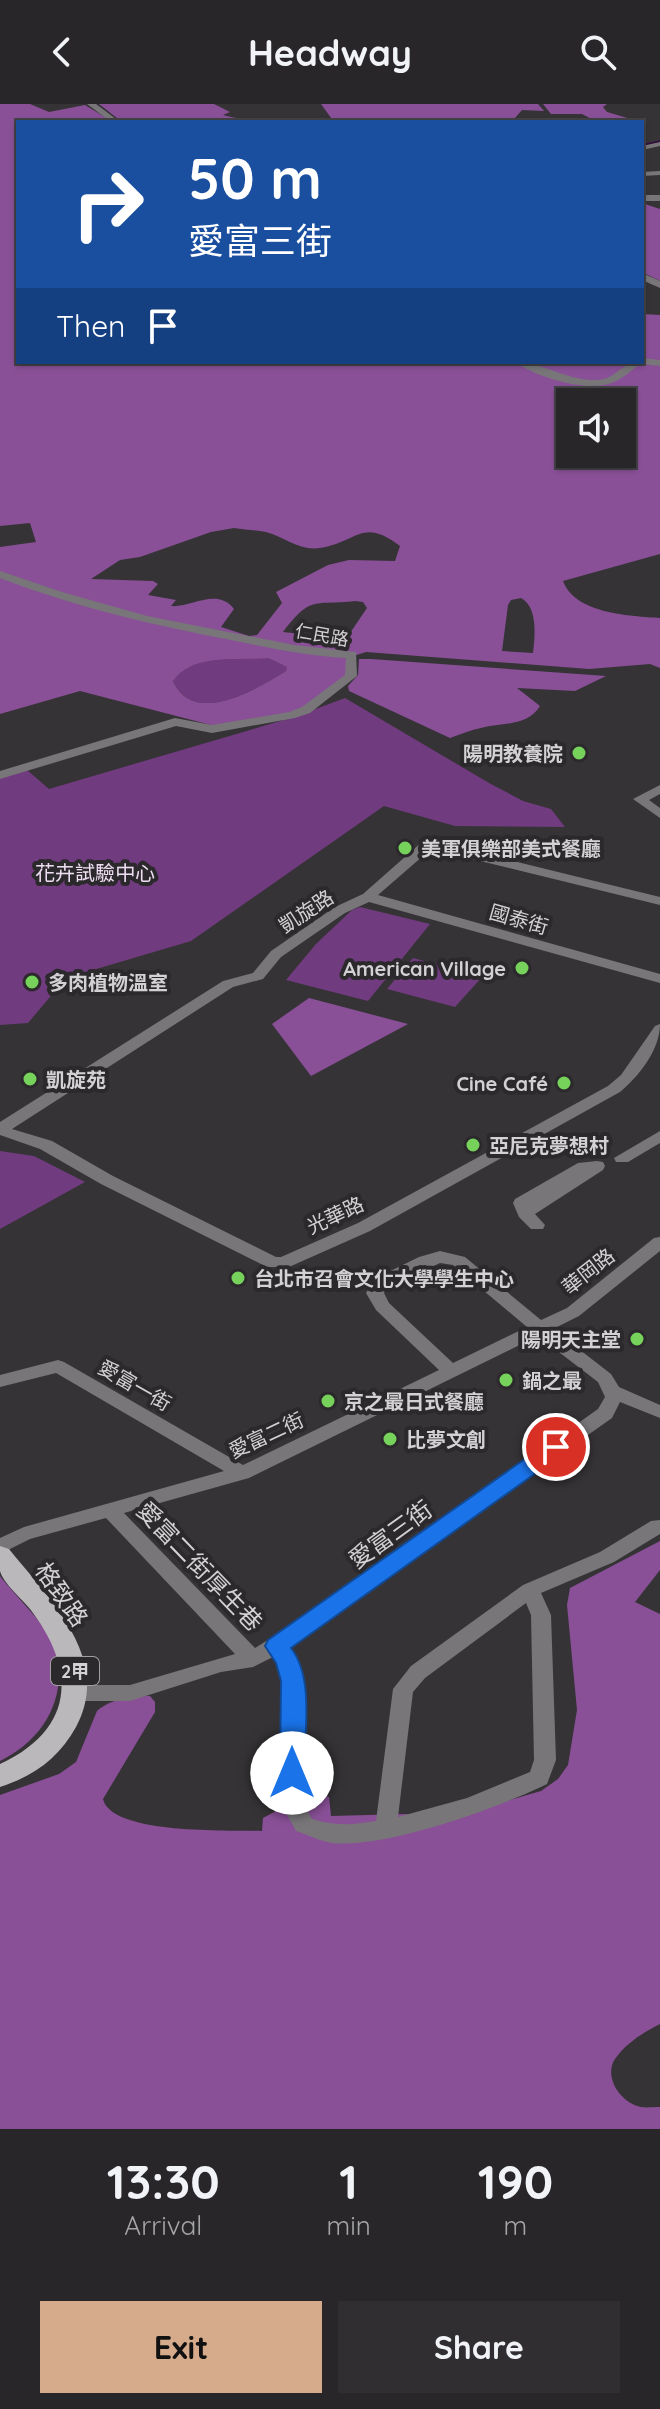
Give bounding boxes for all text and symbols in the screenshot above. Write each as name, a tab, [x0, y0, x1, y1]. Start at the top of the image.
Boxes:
icon: back	[40, 30, 84, 74]
text: Headway	[248, 30, 412, 75]
icon: search	[576, 30, 620, 74]
text: 50 m	[188, 143, 322, 213]
icon: right	[56, 152, 160, 256]
text: 愛富三街	[188, 218, 332, 263]
icon: arrive	[141, 304, 185, 348]
text: Then	[56, 307, 125, 345]
map controls	[556, 388, 636, 468]
button: sound	[556, 388, 636, 468]
street label: 仁民路	[293, 619, 351, 651]
place label: 陽明教養院	[463, 741, 563, 766]
marker: 陽明教養院	[570, 744, 588, 762]
place label: 美軍俱樂部美式餐廳	[421, 836, 601, 861]
marker: 美軍俱樂部美式餐廳	[396, 839, 414, 857]
park label: 花卉試驗中心	[35, 860, 155, 885]
street label: 凱旋路	[274, 884, 338, 938]
street label: 國泰街	[487, 899, 551, 939]
place label: American Village	[343, 956, 506, 981]
marker: American Village	[513, 959, 531, 977]
place label: 多肉植物溫室	[48, 970, 168, 995]
marker: 多肉植物溫室	[23, 973, 41, 991]
place label: 凱旋苑	[46, 1067, 106, 1092]
marker: 凱旋苑	[21, 1070, 39, 1088]
place label: Cine Café	[456, 1071, 548, 1096]
marker: Cine Café	[555, 1074, 573, 1092]
place label: 亞尼克夢想村	[489, 1133, 609, 1158]
marker: 亞尼克夢想村	[464, 1136, 482, 1154]
street label: 光華路	[303, 1191, 367, 1239]
street label: 華岡路	[557, 1243, 619, 1299]
place label: 台北市召會文化大學學生中心	[254, 1266, 514, 1291]
marker: 台北市召會文化大學學生中心	[229, 1269, 247, 1287]
place label: 陽明天主堂	[521, 1327, 621, 1352]
marker: 陽明天主堂	[628, 1330, 646, 1348]
street label: 愛富一街	[94, 1354, 176, 1416]
place label: 鍋之最	[522, 1368, 582, 1393]
marker: 鍋之最	[497, 1371, 515, 1389]
place label: 京之最日式餐廳	[344, 1389, 484, 1414]
marker: 京之最日式餐廳	[319, 1392, 337, 1410]
street label: 愛富二街	[224, 1407, 308, 1463]
pin	[522, 1413, 590, 1481]
icon: arrive	[534, 1425, 578, 1469]
place label: 比夢文創	[406, 1427, 486, 1452]
marker: 比夢文創	[381, 1430, 399, 1448]
street label: 愛富三街	[342, 1494, 438, 1574]
street label: 愛富二街厚生巷	[131, 1495, 269, 1637]
street label: 格致路	[29, 1556, 95, 1632]
road number: 2甲	[51, 1657, 99, 1685]
position arrow	[250, 1731, 334, 1815]
text: 13:30	[107, 2151, 220, 2211]
text: 1	[339, 2151, 358, 2211]
text: 190	[478, 2151, 553, 2211]
text: Arrival	[124, 2209, 202, 2242]
text: min	[327, 2209, 371, 2242]
text: m	[504, 2209, 527, 2242]
button: Exit	[40, 2301, 322, 2393]
button: Share	[338, 2301, 620, 2393]

